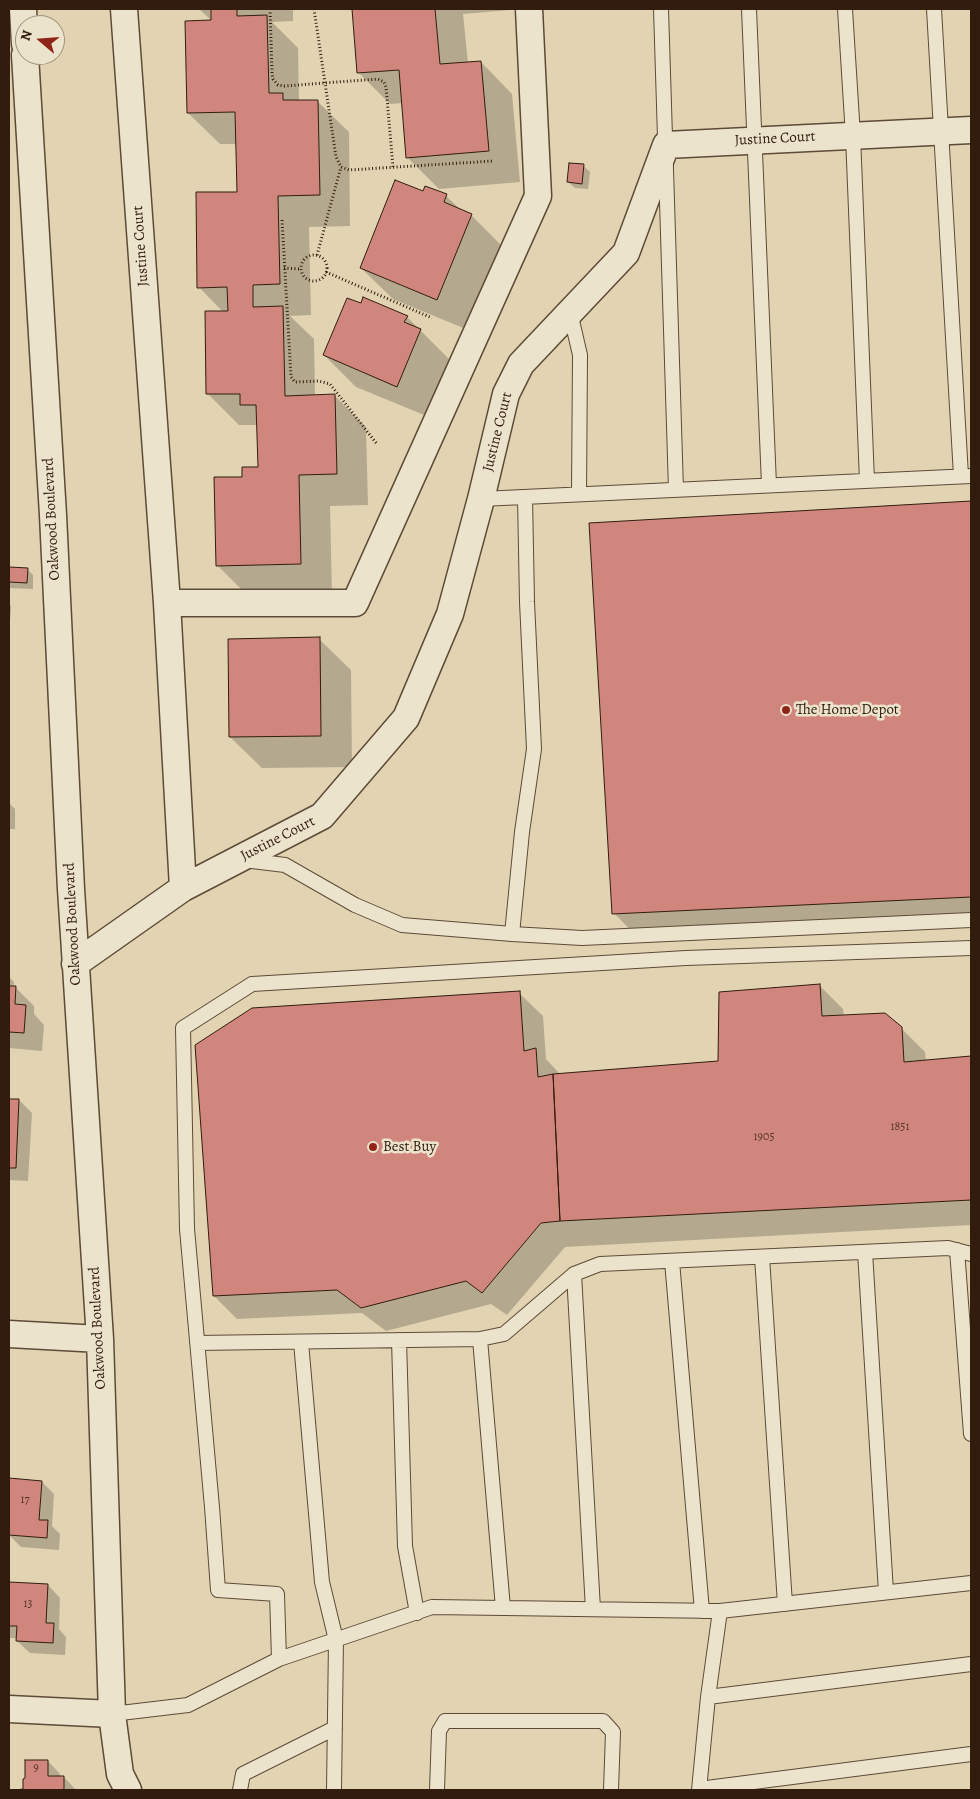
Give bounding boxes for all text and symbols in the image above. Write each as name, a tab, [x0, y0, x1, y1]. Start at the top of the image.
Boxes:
north arrow	[15, 15, 65, 65]
text: N	[16, 28, 37, 43]
street label: Justine Court	[734, 128, 816, 150]
street label: Justine Court	[129, 205, 153, 287]
street label: Justine Court	[479, 390, 517, 474]
street label: Oakwood Boulevard	[40, 457, 64, 581]
place label: The Home Depot	[796, 701, 899, 719]
marker: The Home Depot	[780, 704, 792, 716]
street label: Justine Court	[238, 813, 318, 865]
street label: Oakwood Boulevard	[61, 862, 85, 986]
house number: 1851	[890, 1120, 910, 1134]
house number: 1905	[753, 1130, 775, 1144]
place label: Best Buy	[383, 1138, 436, 1156]
marker: Best Buy	[367, 1141, 379, 1153]
street label: Oakwood Boulevard	[86, 1266, 110, 1390]
house number: 17	[20, 1493, 30, 1507]
house number: 13	[23, 1597, 33, 1611]
house number: 9	[33, 1761, 39, 1775]

